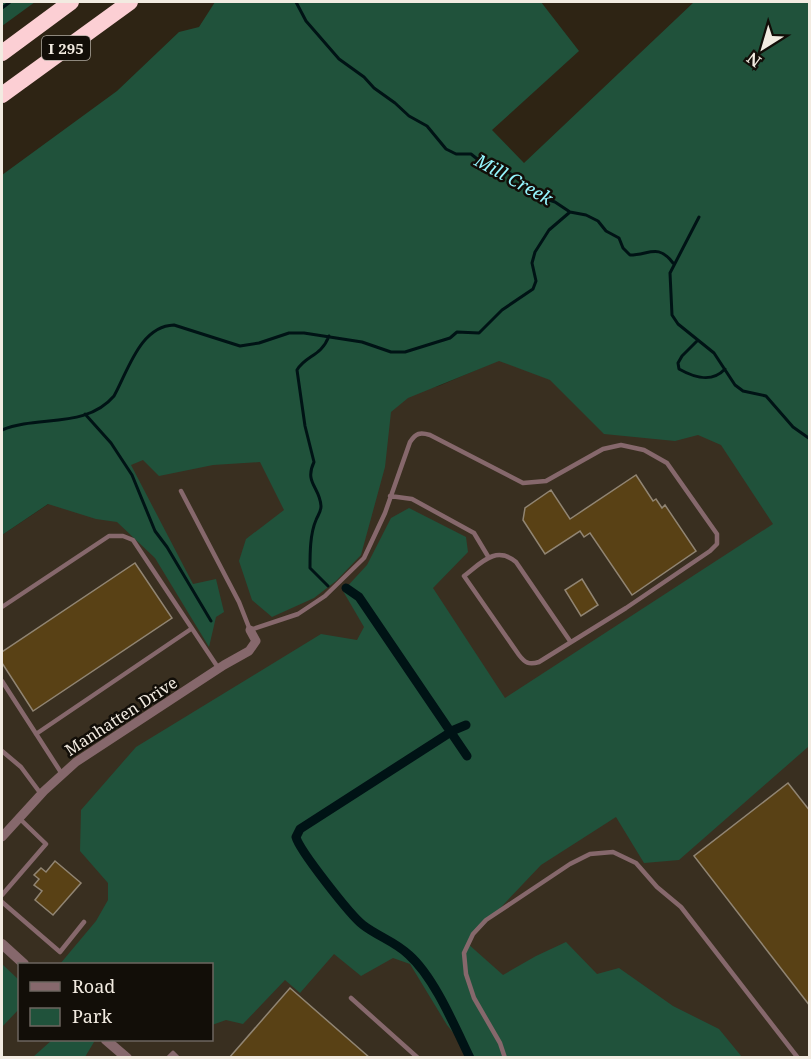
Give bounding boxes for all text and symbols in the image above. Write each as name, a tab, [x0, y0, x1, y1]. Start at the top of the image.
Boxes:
north arrow	[733, 18, 793, 78]
road number: I 295	[42, 36, 90, 60]
text: N	[742, 47, 766, 73]
water label: Mill Creek	[470, 147, 558, 211]
street label: Manhatten Drive	[61, 671, 181, 761]
legend	[18, 963, 213, 1041]
text: Road	[72, 974, 115, 998]
text: Park	[72, 1004, 112, 1028]

